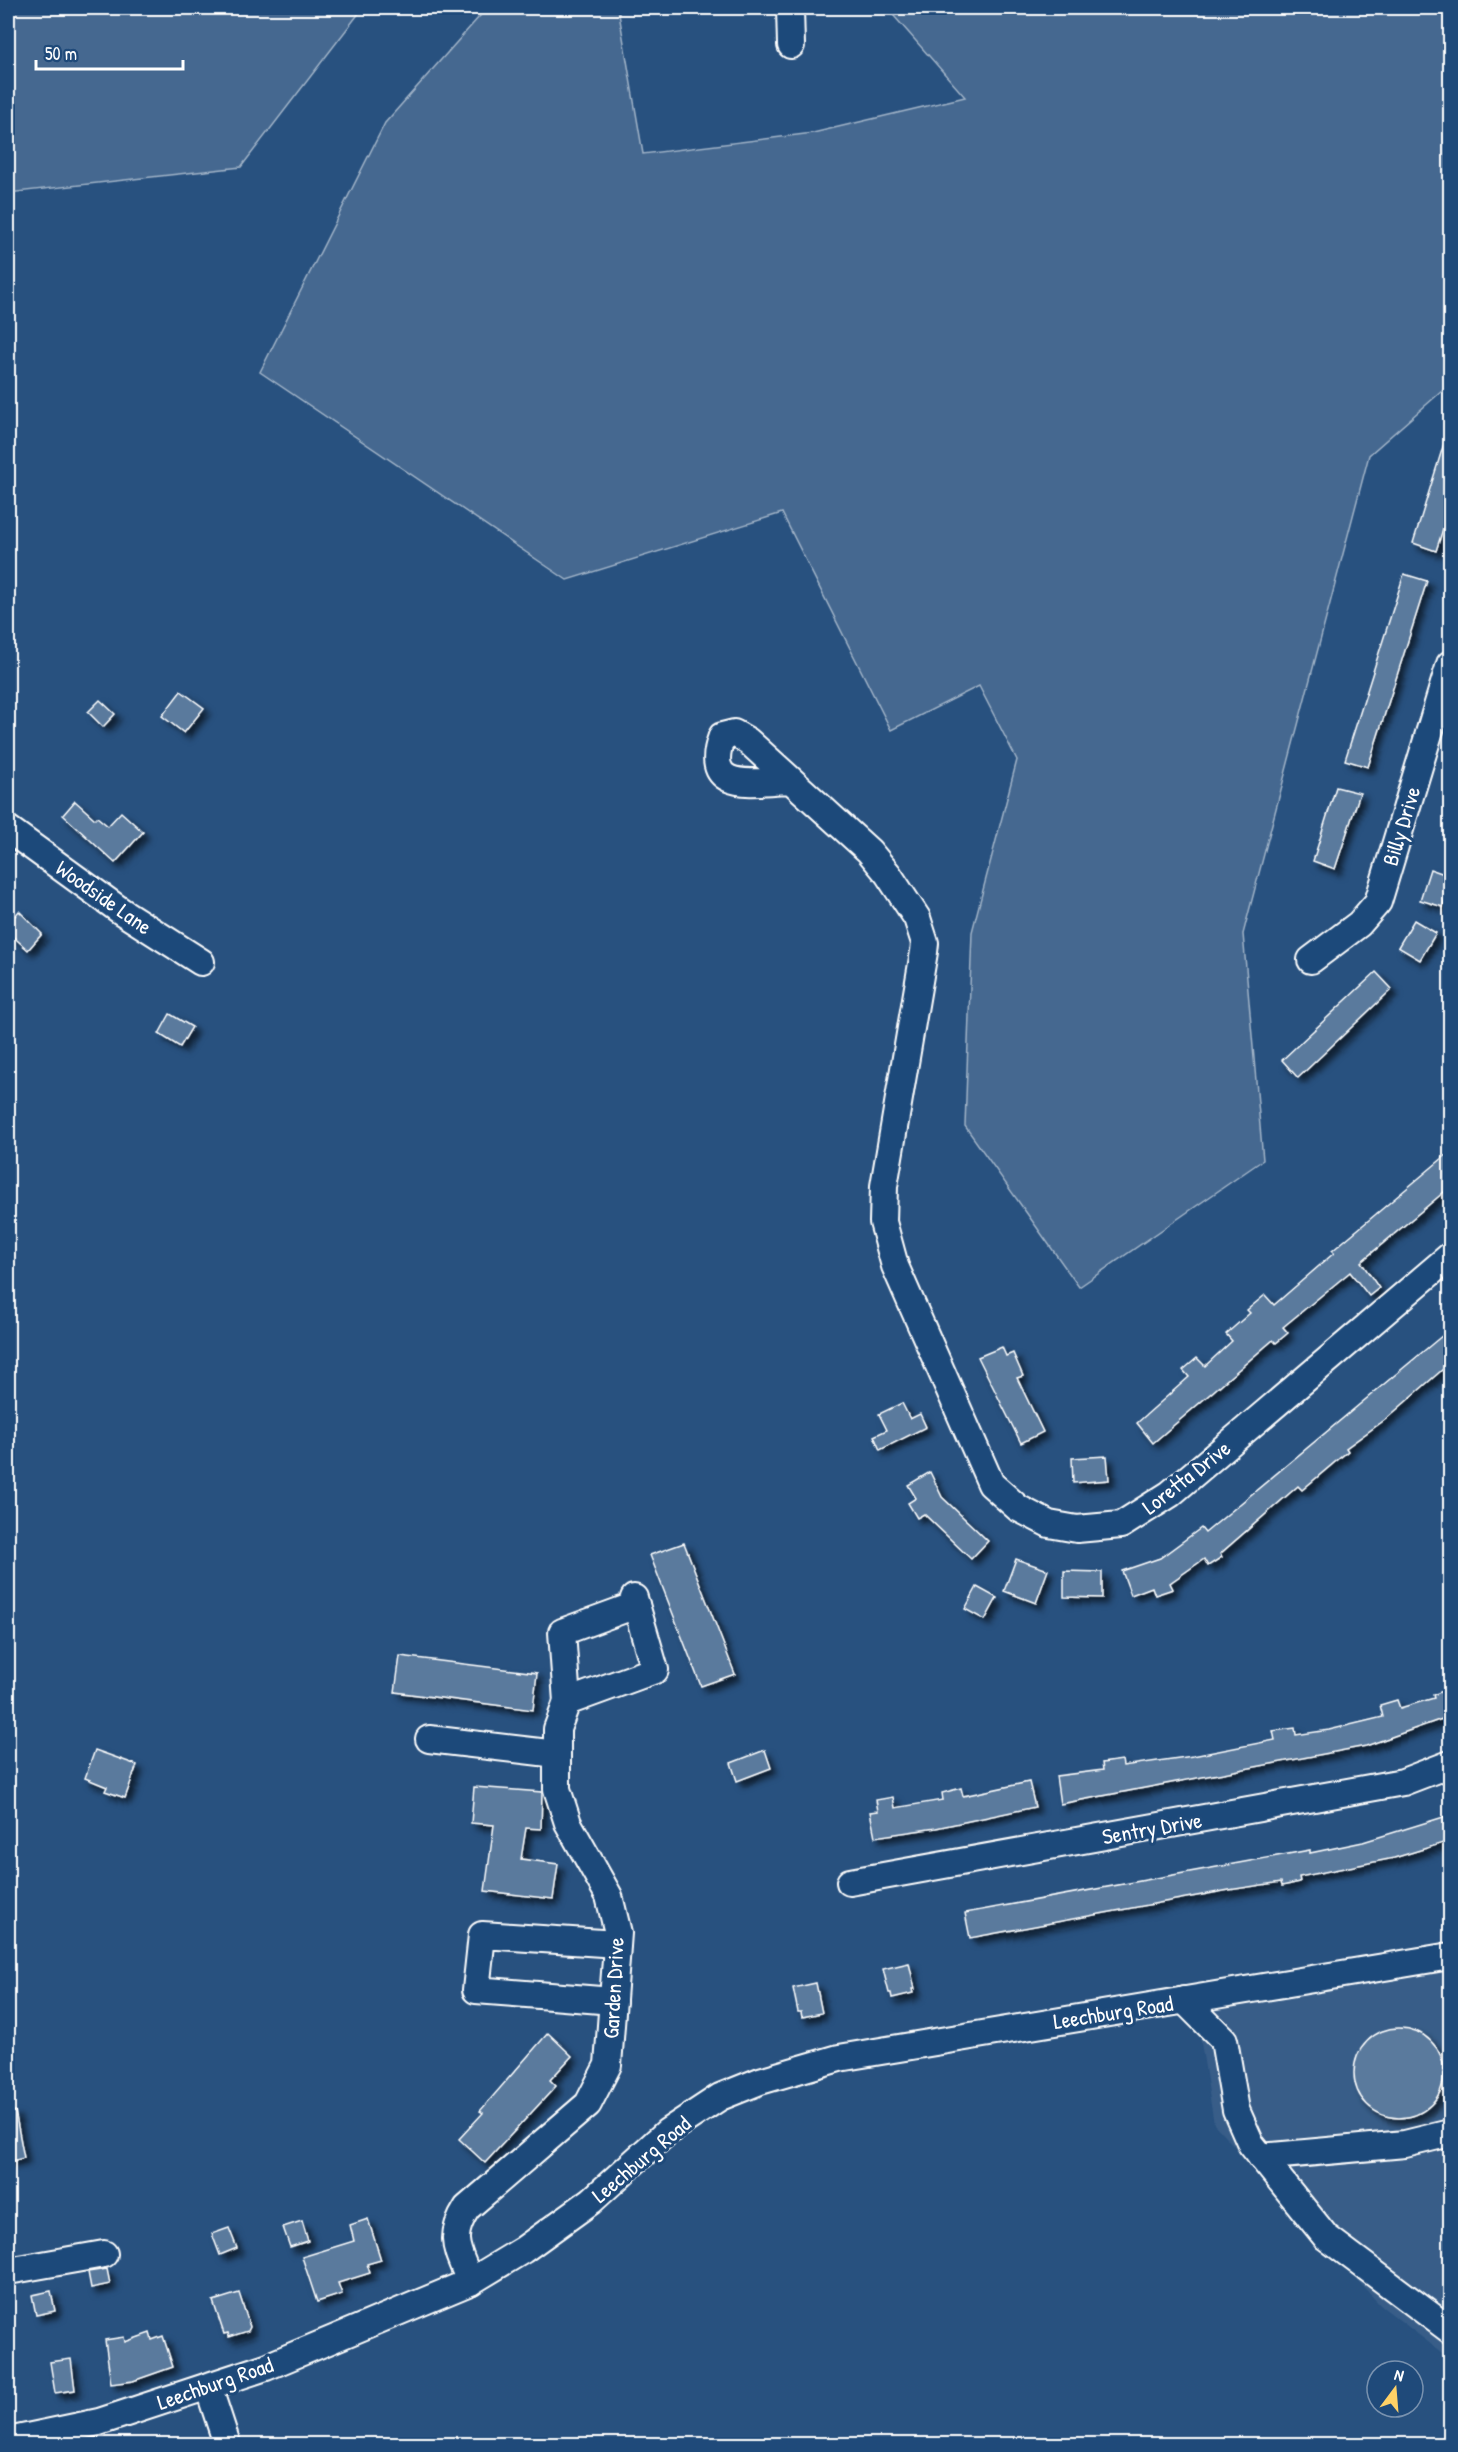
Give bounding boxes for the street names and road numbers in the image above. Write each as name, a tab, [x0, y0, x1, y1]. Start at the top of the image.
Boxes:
street label: Billy Drive	[1375, 782, 1427, 869]
street label: Woodside Lane	[50, 853, 158, 941]
street label: Loretta Drive	[1136, 1433, 1237, 1521]
street label: Sentry Drive	[1100, 1804, 1204, 1852]
street label: Garden Drive	[595, 1936, 631, 2039]
street label: Leechburg Road	[1051, 1988, 1175, 2036]
street label: Leechburg Road	[585, 2108, 697, 2209]
street label: Leechburg Road	[153, 2349, 277, 2417]

